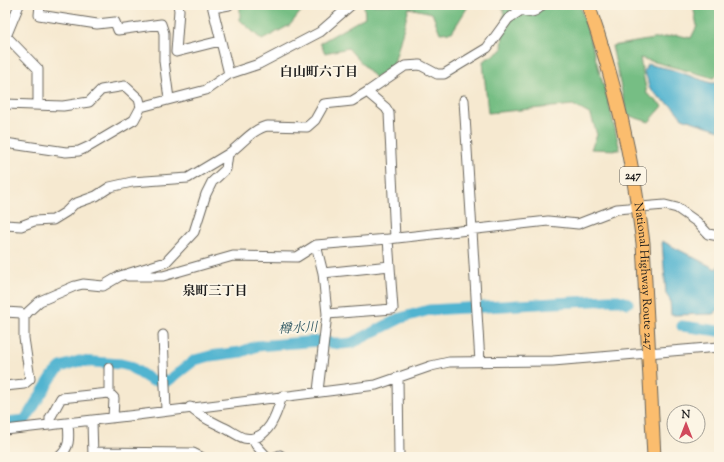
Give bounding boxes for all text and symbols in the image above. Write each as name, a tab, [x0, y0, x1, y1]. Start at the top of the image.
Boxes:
district label: 白山町六丁目	[280, 64, 358, 82]
road number: 247	[620, 167, 646, 185]
street label: National Highway Route 247	[629, 201, 657, 350]
district label: 泉町三丁目	[182, 283, 248, 301]
water label: 樽水川	[278, 319, 320, 339]
north arrow	[666, 404, 706, 444]
text: N	[681, 407, 691, 423]

